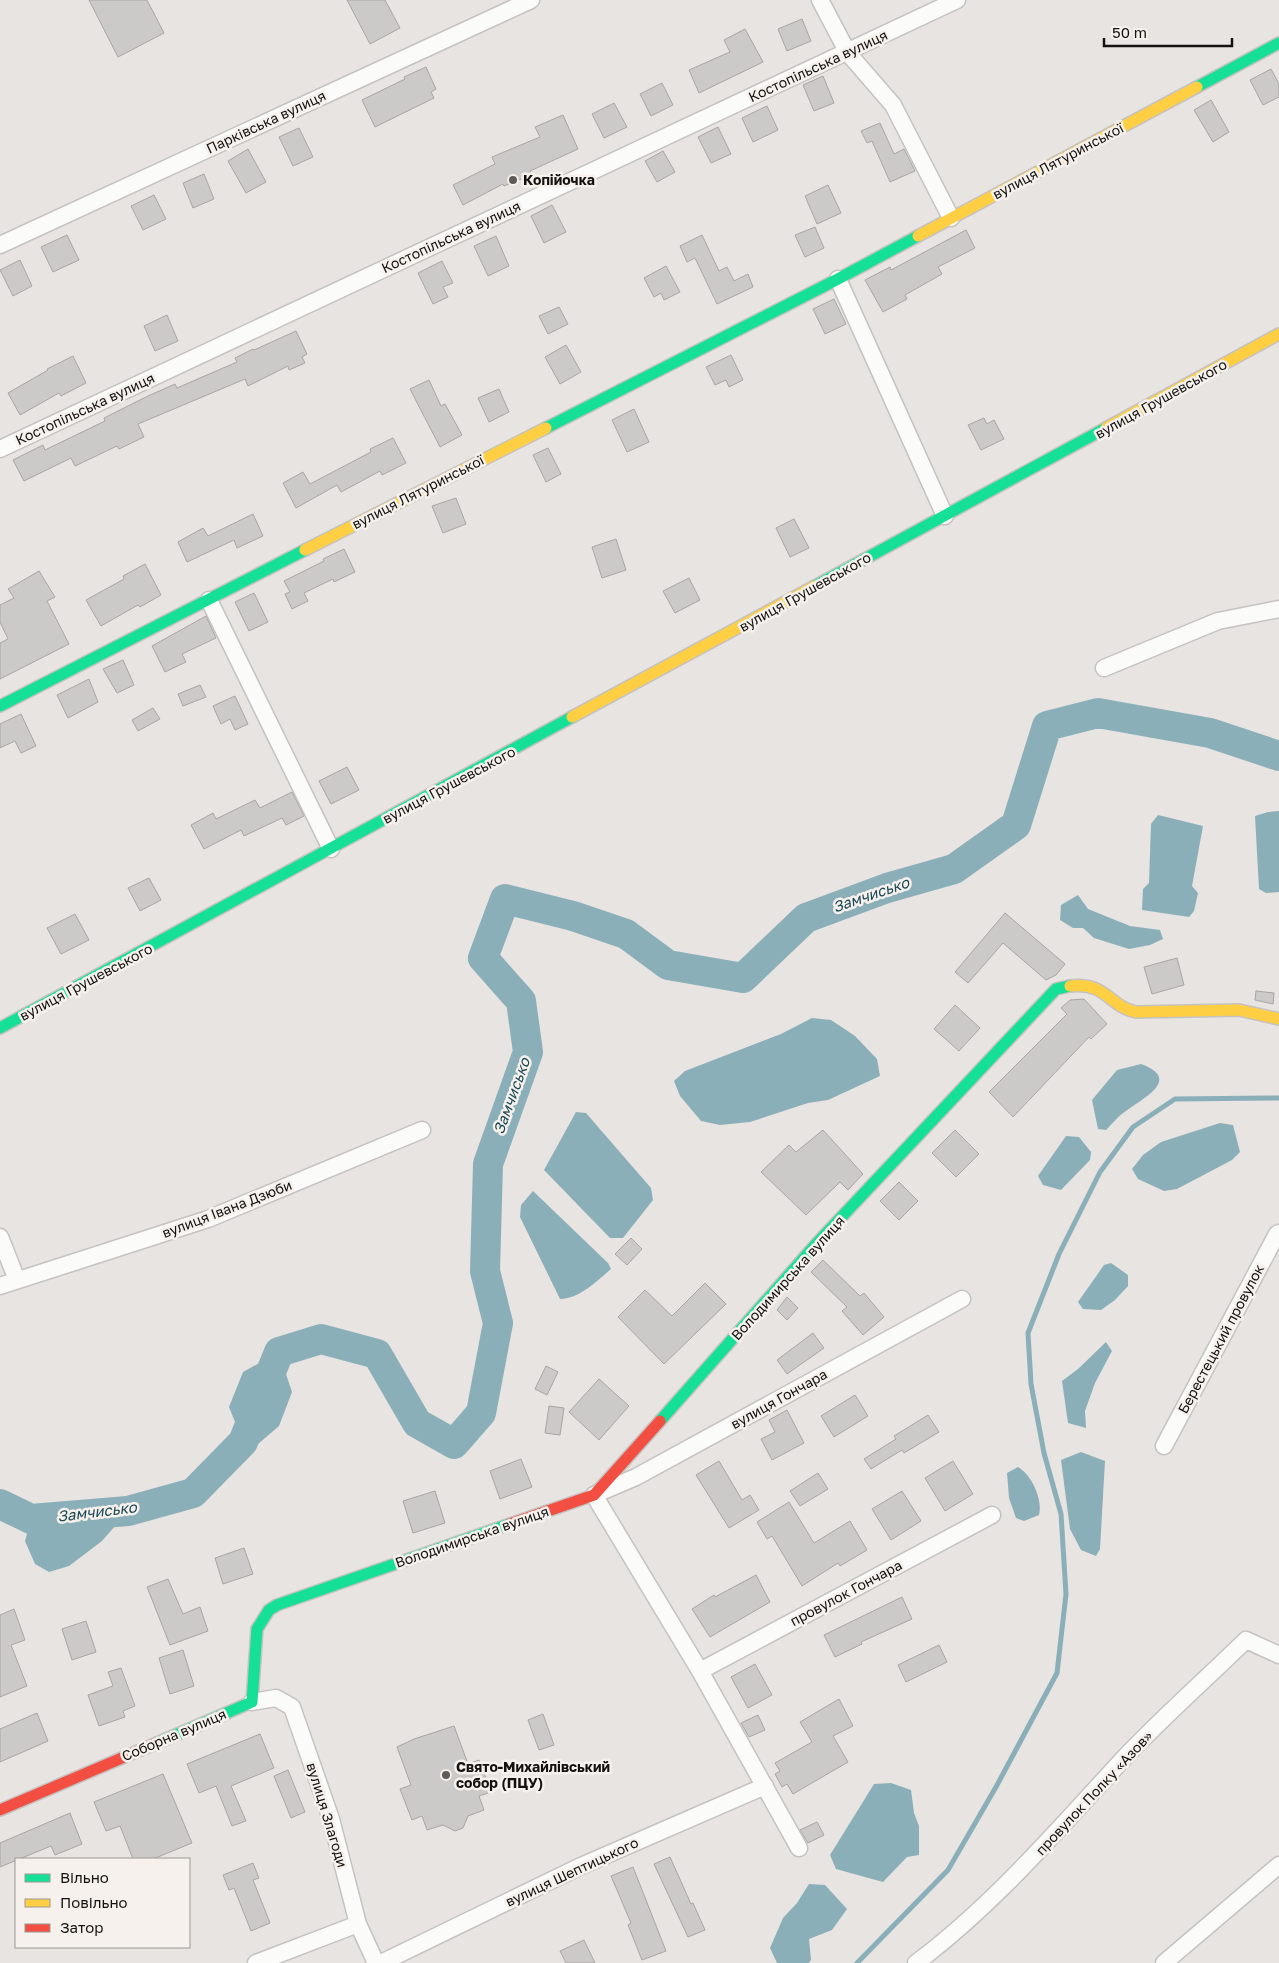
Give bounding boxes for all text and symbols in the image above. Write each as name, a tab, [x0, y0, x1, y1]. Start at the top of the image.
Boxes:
scale bar	[1104, 15, 1232, 47]
text: 50 m	[1112, 23, 1147, 41]
street label: Костопільська вулиця	[746, 26, 890, 105]
street label: Парківська вулиця	[203, 86, 328, 157]
street label: вулиця Лятуринської	[989, 118, 1127, 202]
place label: Копійочка	[523, 171, 595, 188]
marker: Копійочка	[507, 174, 519, 186]
street label: Костопільська вулиця	[379, 197, 523, 276]
street label: вулиця Грушевського	[1092, 355, 1230, 442]
street label: Костопільська вулиця	[13, 369, 157, 448]
street label: вулиця Лятуринської	[349, 450, 488, 532]
street label: вулиця Грушевського	[736, 548, 874, 635]
street label: вулиця Грушевського	[379, 742, 518, 827]
water label: Замчисько	[830, 872, 912, 916]
street label: вулиця Грушевського	[16, 939, 155, 1024]
water label: Замчисько	[489, 1054, 533, 1136]
street label: вулиця Івана Дзюби	[160, 1176, 294, 1241]
street label: Володимирська вулиця	[727, 1212, 848, 1343]
street label: Берестецький провулок	[1174, 1261, 1267, 1416]
street label: вулиця Гончара	[728, 1365, 830, 1432]
water label: Замчисько	[56, 1497, 139, 1525]
street label: Володимирська вулиця	[393, 1502, 551, 1571]
street label: провулок Гончара	[787, 1556, 905, 1629]
street label: Соборна вулиця	[119, 1705, 229, 1764]
street label: провулок Полку «Азов»	[1032, 1727, 1156, 1858]
place label: Свято-Михайлівський собор (ПЦУ)	[456, 1758, 610, 1791]
street label: вулиця Злагоди	[303, 1760, 351, 1869]
marker: Свято-Михайлівський собор (ПЦУ)	[440, 1769, 452, 1781]
street label: вулиця Шептицького	[503, 1833, 641, 1910]
legend	[15, 1858, 190, 1948]
text: Вільно	[60, 1868, 109, 1886]
text: Повільно	[60, 1893, 128, 1911]
text: Затор	[60, 1918, 103, 1936]

